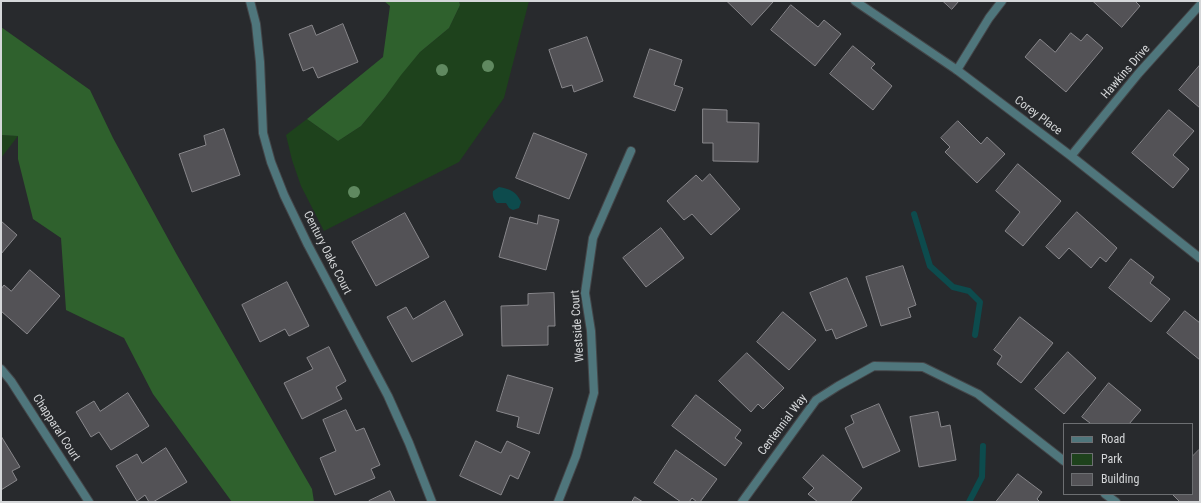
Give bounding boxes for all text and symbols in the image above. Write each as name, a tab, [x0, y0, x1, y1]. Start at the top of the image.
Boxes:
street label: Hawkins Drive	[1099, 42, 1153, 102]
street label: Corey Place	[1011, 93, 1065, 139]
street label: Century Oaks Court	[300, 209, 354, 297]
street label: Westside Court	[568, 289, 588, 363]
street label: Chapparal Court	[29, 392, 83, 464]
street label: Centennial Way	[755, 392, 811, 458]
legend	[1063, 423, 1193, 495]
text: Road	[1101, 432, 1125, 446]
text: Park	[1101, 452, 1122, 466]
text: Building	[1101, 472, 1139, 486]

